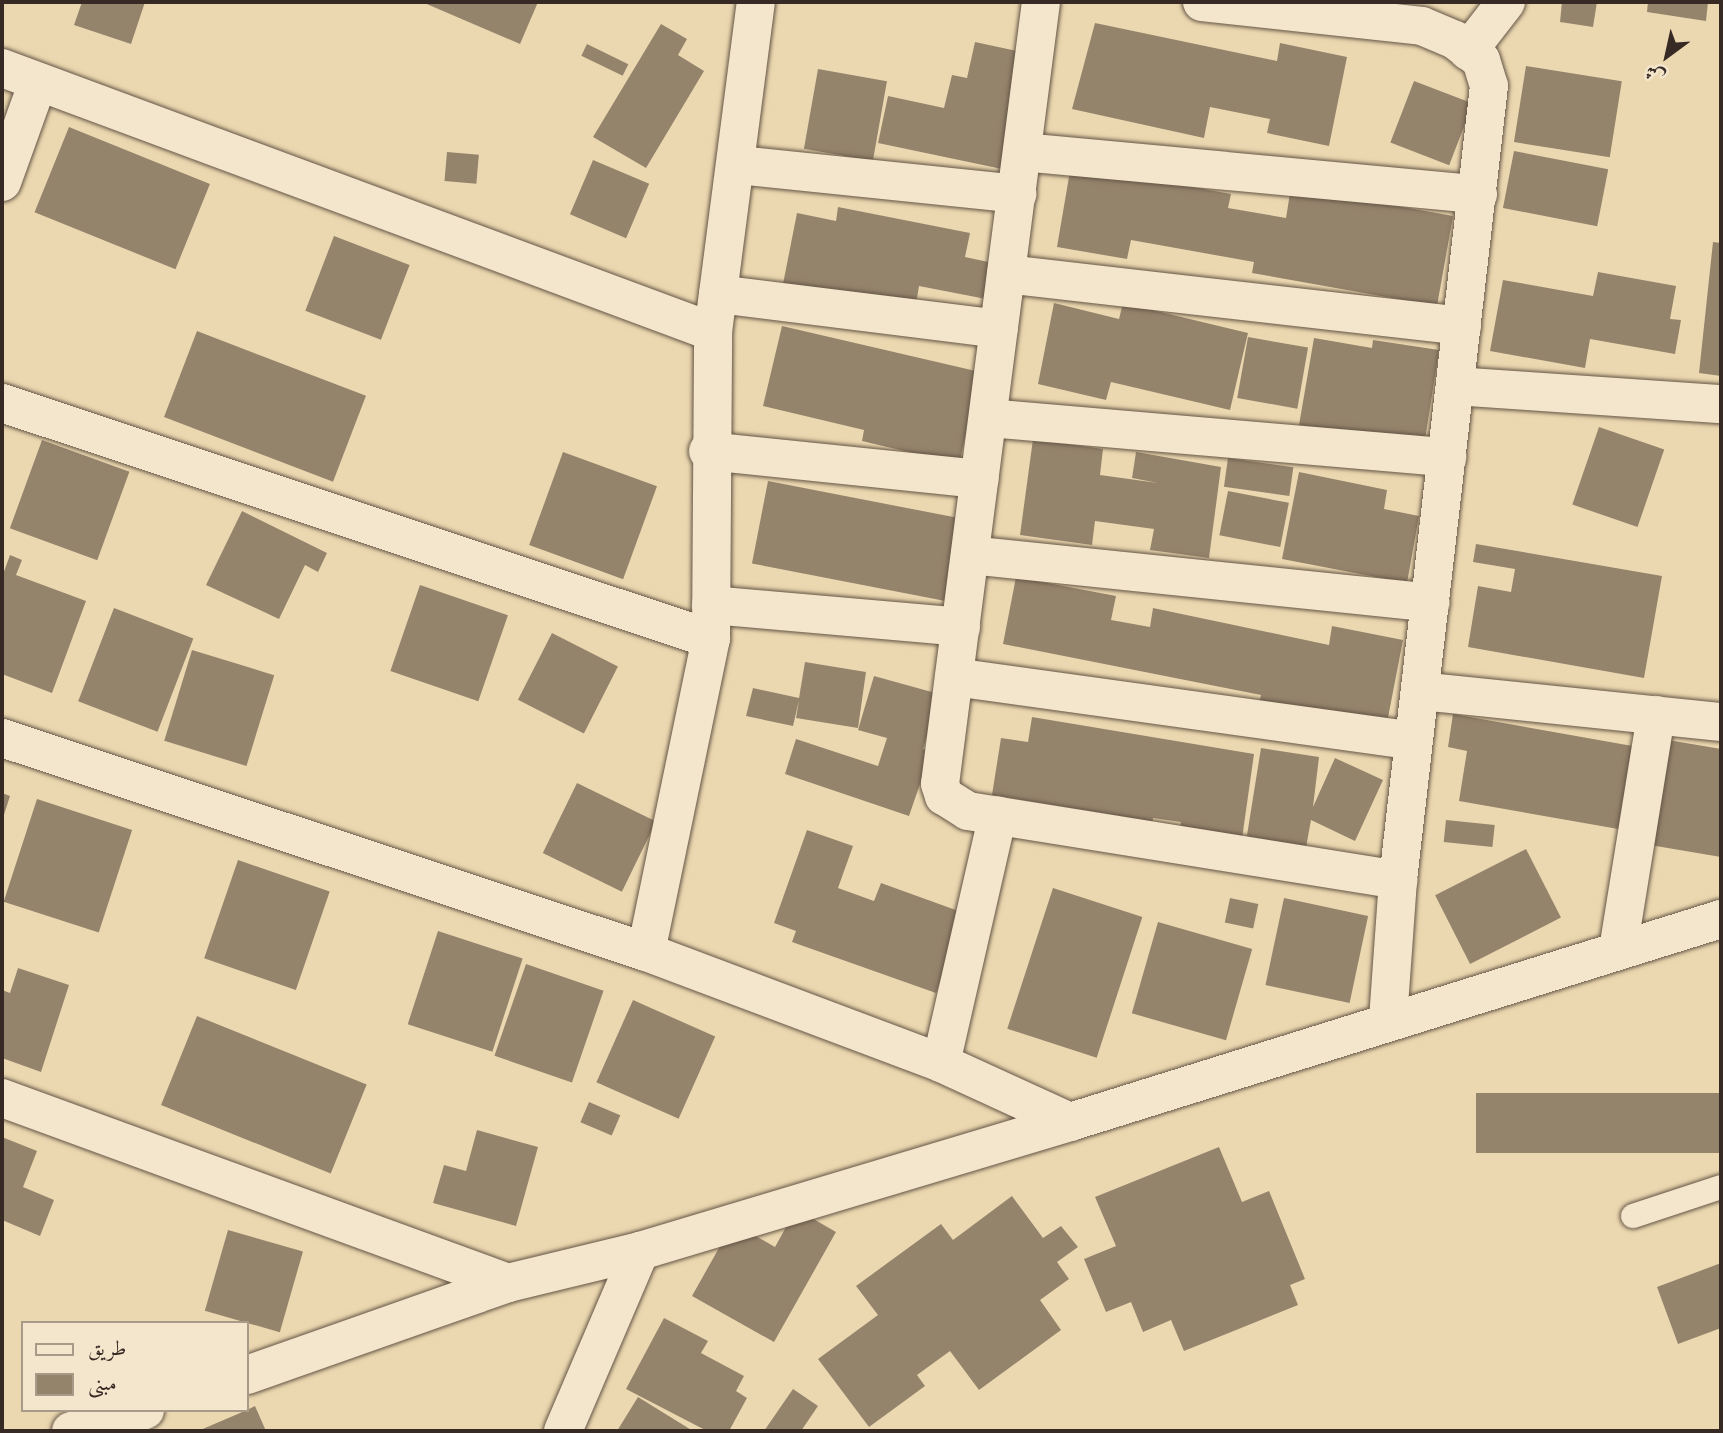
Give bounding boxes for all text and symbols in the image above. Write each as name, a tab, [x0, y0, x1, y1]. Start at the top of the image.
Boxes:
north arrow	[1632, 21, 1702, 91]
text: ش	[1641, 59, 1669, 89]
legend	[21, 1321, 248, 1412]
text: طريق	[88, 1336, 126, 1362]
text: مبنى	[88, 1371, 117, 1397]

